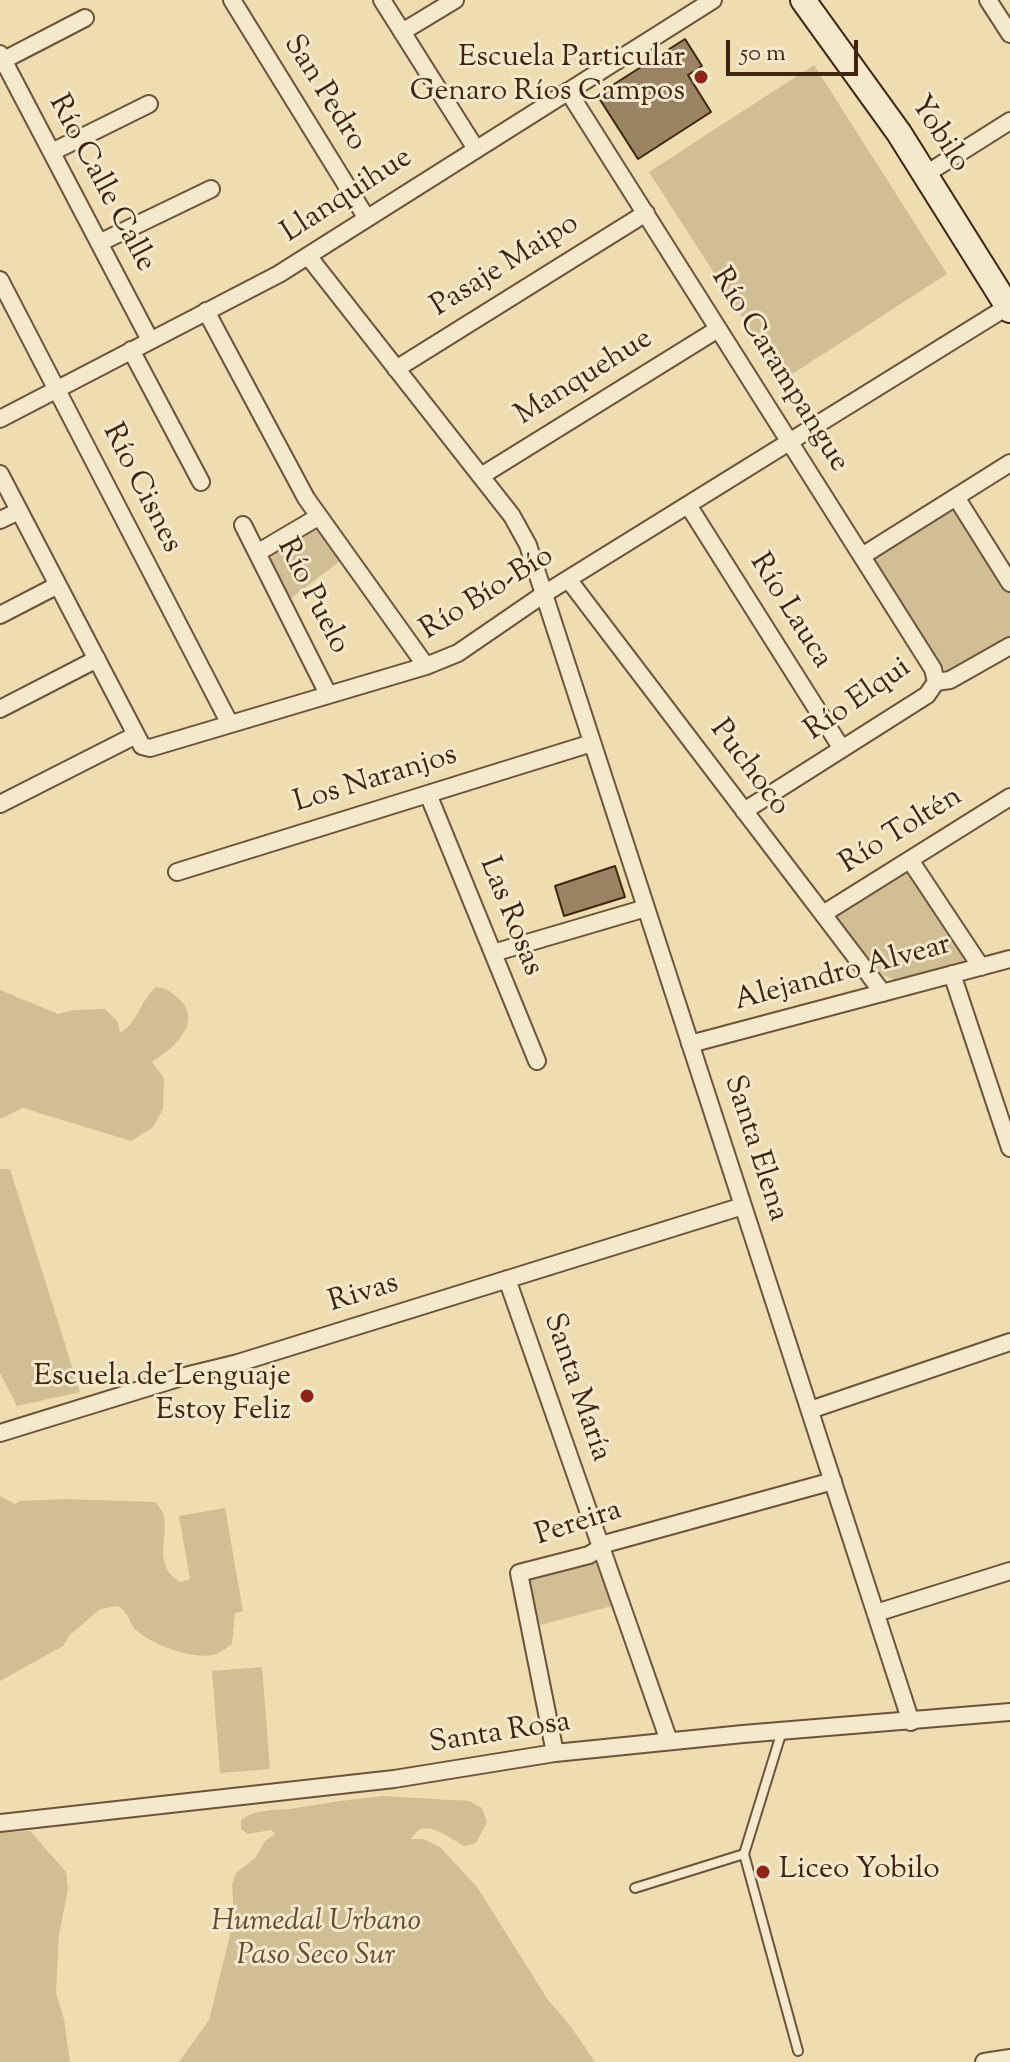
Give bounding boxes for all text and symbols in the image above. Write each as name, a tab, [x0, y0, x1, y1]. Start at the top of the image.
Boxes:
scale bar	[730, 24, 862, 74]
street label: San Pedro	[273, 29, 373, 159]
text: 50 m	[740, 37, 786, 71]
place label: Escuela Particular Genaro Ríos Campos	[410, 42, 685, 112]
marker: Escuela Particular Genaro Ríos Campos	[692, 68, 710, 86]
street label: Río Calle Calle	[38, 89, 162, 279]
street label: Yobilo	[900, 90, 976, 180]
street label: Llanquihue	[276, 141, 420, 253]
street label: Pasaje Maipo	[426, 207, 586, 327]
street label: Río Carampangue	[701, 263, 855, 479]
street label: Manquehue	[510, 323, 660, 435]
street label: Río Cisnes	[92, 418, 188, 560]
street label: Río Puelo	[267, 533, 355, 661]
street label: Río Bío-Bío	[415, 540, 561, 650]
street label: Río Lauca	[740, 548, 838, 676]
street label: Río Elqui	[799, 652, 919, 750]
street label: Puchoco	[700, 714, 796, 824]
street label: Los Naranjos	[290, 739, 462, 823]
street label: Río Toltén	[834, 780, 970, 884]
street label: Las Rosas	[469, 852, 549, 982]
street label: Alejandro Alvear	[731, 929, 955, 1021]
street label: Santa Elena	[713, 1071, 795, 1227]
street label: Rivas	[325, 1267, 403, 1323]
street label: Santa María	[533, 1309, 617, 1467]
place label: Escuela de Lenguaje Estoy Feliz	[34, 1361, 291, 1432]
marker: Escuela de Lenguaje Estoy Feliz	[298, 1387, 316, 1405]
street label: Pereira	[531, 1494, 627, 1556]
street label: Santa Rosa	[427, 1706, 573, 1764]
place label: Liceo Yobilo	[779, 1854, 940, 1890]
marker: Liceo Yobilo	[754, 1863, 772, 1881]
park label: Humedal Urbano Paso Seco Sur	[211, 1906, 421, 1976]

